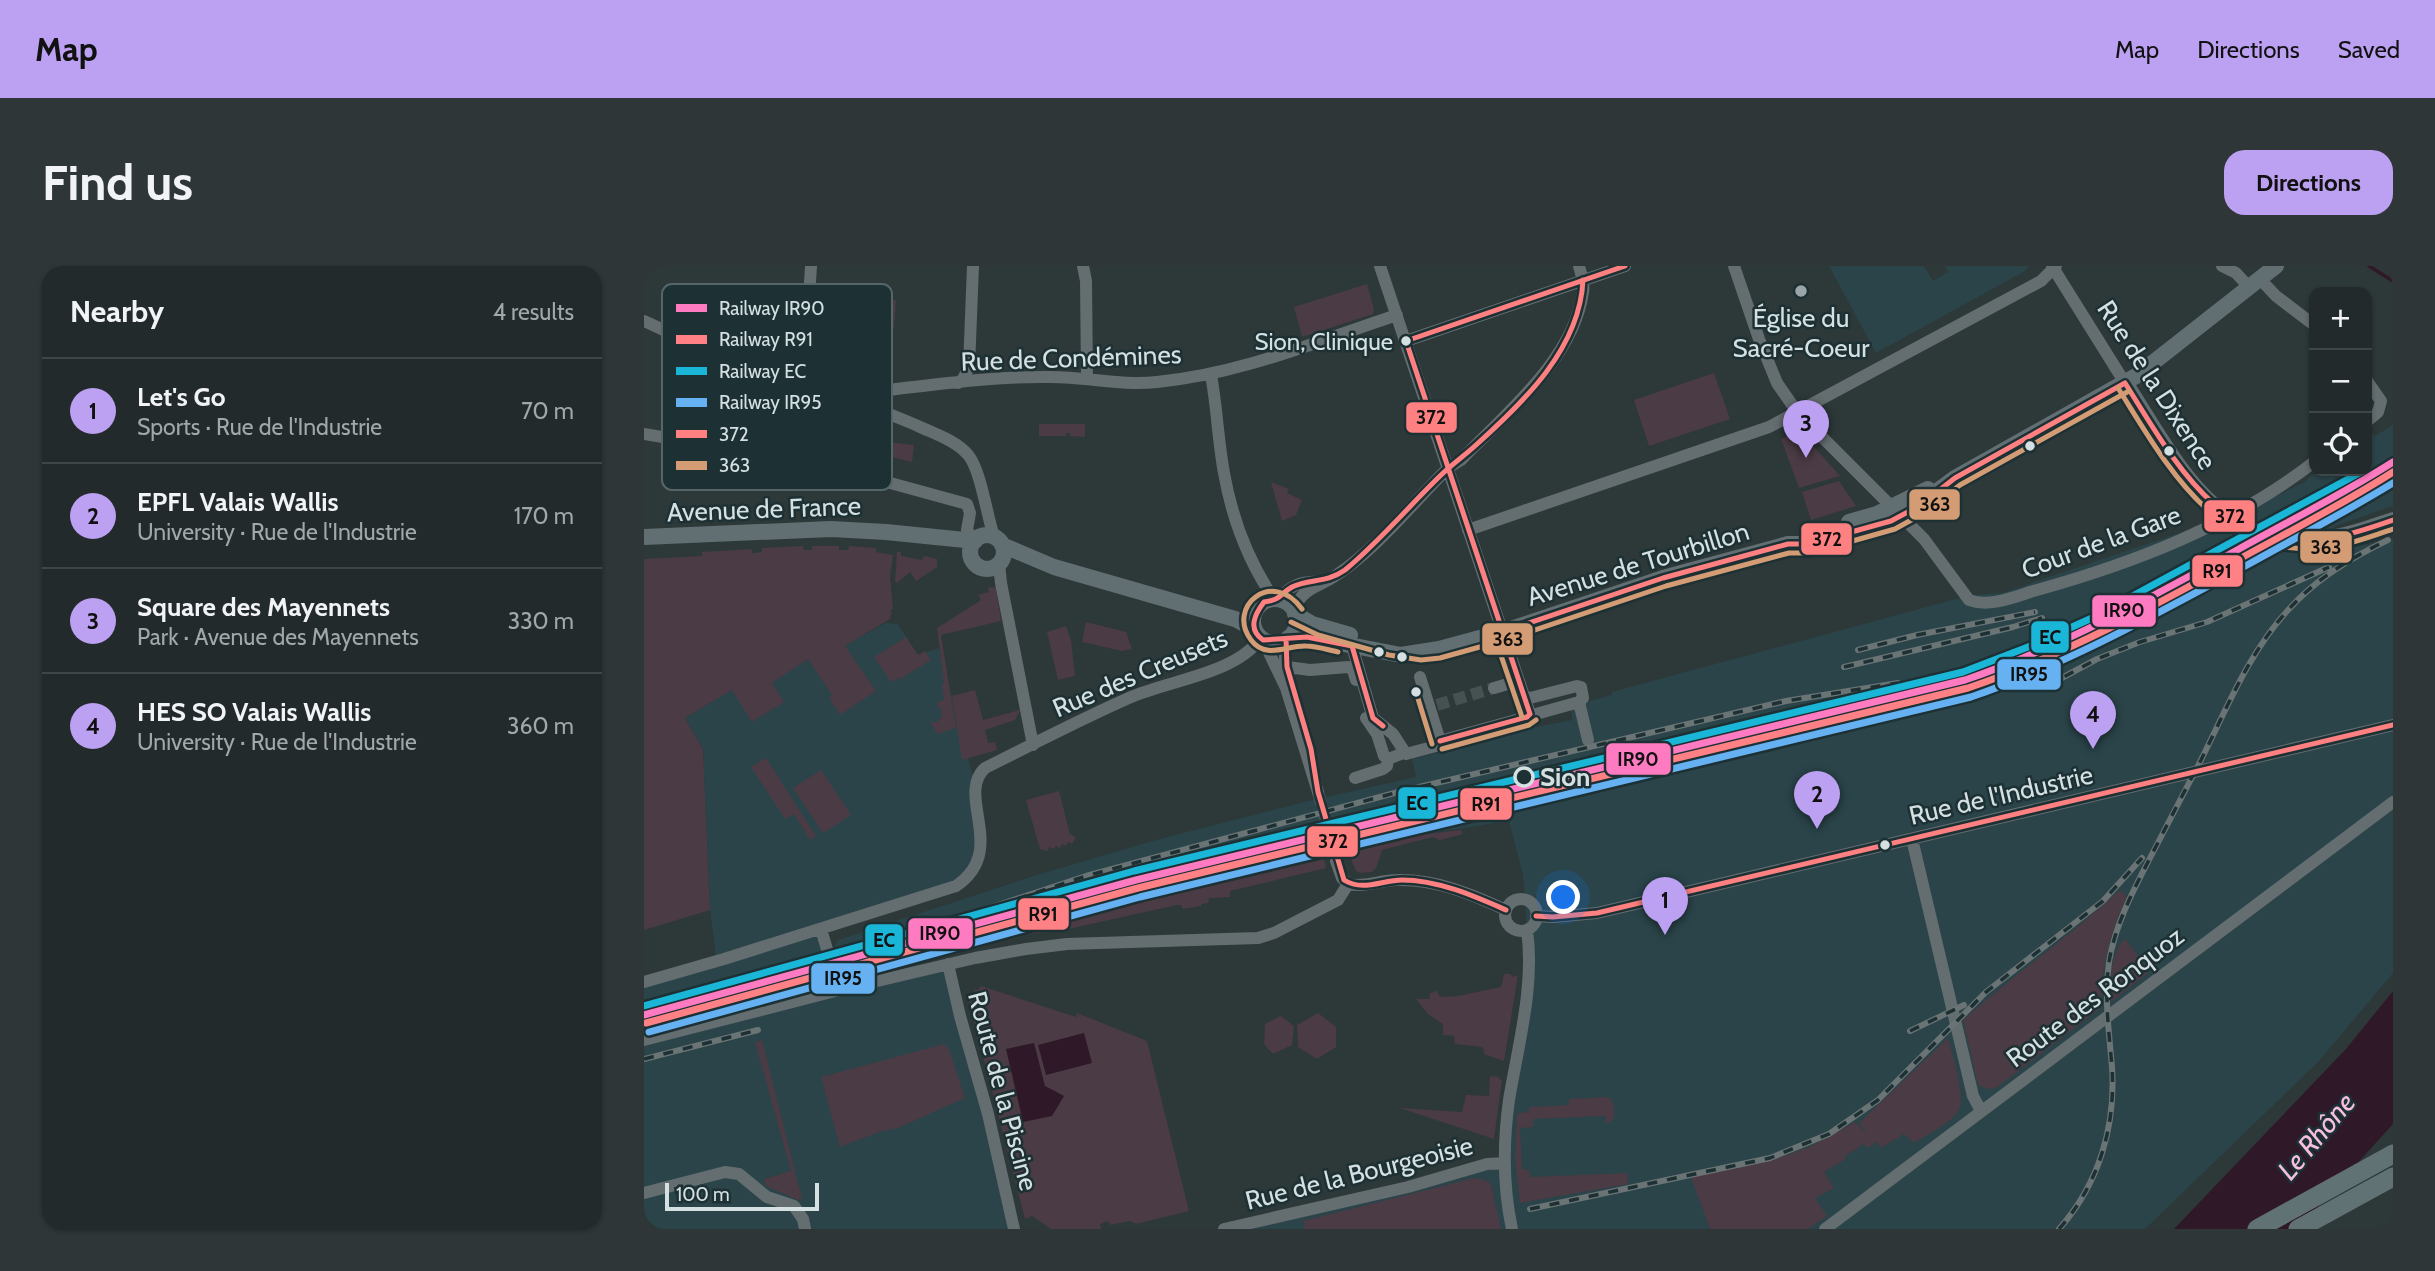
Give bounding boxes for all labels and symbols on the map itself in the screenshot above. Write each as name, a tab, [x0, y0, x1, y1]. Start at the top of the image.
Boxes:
marker: Église du Sacré-Coeur	[1793, 283, 1809, 299]
legend	[662, 284, 892, 490]
street label: Rue de la Dixence	[2090, 294, 2224, 476]
text: Railway IR90	[719, 297, 825, 320]
place label: Église du Sacré-Coeur	[1733, 302, 1870, 364]
place label: Sion, Clinique	[1255, 327, 1393, 356]
text: Railway R91	[719, 328, 813, 351]
marker: Sion, Clinique	[1399, 334, 1413, 348]
street label: Rue de Condémines	[960, 338, 1182, 378]
text: Railway EC	[719, 360, 807, 383]
text: Railway IR95	[719, 391, 822, 414]
pin: 3	[1783, 400, 1829, 458]
line badge: 372	[1405, 401, 1458, 434]
text: 372	[1416, 406, 1446, 429]
text: 372	[719, 423, 749, 446]
unlabelled marker	[2023, 439, 2037, 453]
unlabelled marker	[2162, 444, 2176, 458]
text: 363	[719, 454, 750, 477]
line badge: 363	[1908, 488, 1961, 521]
street label: Avenue de France	[666, 490, 862, 528]
text: 363	[1919, 493, 1951, 516]
street label: Cour de la Gare	[2017, 498, 2185, 586]
line badge: 372	[2203, 499, 2256, 533]
text: 372	[2215, 505, 2245, 528]
street label: Avenue de Tourbillon	[1523, 515, 1753, 613]
line badge: 372	[1800, 522, 1853, 556]
text: 372	[1812, 528, 1842, 551]
line badge: 363	[2299, 530, 2353, 564]
text: 363	[2310, 536, 2342, 559]
line badge: R91	[2191, 554, 2244, 588]
text: R91	[2202, 560, 2232, 583]
line badge: IR90	[2091, 594, 2157, 628]
text: IR90	[2103, 599, 2145, 622]
line badge: EC	[2030, 620, 2070, 654]
street label: Rue des Creusets	[1048, 622, 1232, 724]
line badge: 363	[1481, 622, 1534, 656]
text: EC	[2039, 626, 2061, 649]
text: 363	[1492, 628, 1524, 651]
unlabelled marker	[1372, 645, 1386, 659]
unlabelled marker	[1395, 650, 1409, 664]
line badge: IR95	[1996, 658, 2062, 691]
text: IR95	[2010, 663, 2048, 686]
unlabelled marker	[1409, 685, 1423, 699]
pin: 4	[2070, 691, 2116, 749]
line badge: IR90	[1605, 742, 1672, 776]
text: IR90	[1617, 748, 1659, 771]
street label: Rue de l'Industrie	[1906, 758, 2096, 832]
place label: Sion	[1540, 761, 1590, 793]
marker: Sion	[1514, 767, 1534, 787]
pin: 2	[1794, 771, 1840, 829]
line badge: EC	[1397, 786, 1437, 820]
line badge: R91	[1459, 787, 1513, 821]
text: EC	[1406, 792, 1428, 815]
text: R91	[1471, 793, 1501, 816]
line badge: 372	[1306, 825, 1359, 858]
text: 372	[1318, 830, 1348, 853]
unlabelled marker	[1878, 838, 1892, 852]
pin: 1	[1642, 877, 1688, 935]
your location	[1546, 880, 1580, 914]
line badge: R91	[1017, 897, 1070, 931]
text: R91	[1028, 903, 1058, 926]
line badge: IR90	[907, 917, 974, 950]
street label: Route des Ronquoz	[2000, 920, 2190, 1074]
text: IR90	[919, 922, 961, 945]
line badge: EC	[864, 923, 904, 957]
text: EC	[873, 929, 895, 952]
line badge: IR95	[810, 962, 876, 995]
text: IR95	[824, 967, 862, 990]
street label: Route de la Piscine	[961, 988, 1045, 1194]
water label: Le Rhône	[2270, 1086, 2362, 1186]
street label: Rue de la Bourgeoisie	[1242, 1129, 1476, 1217]
scale bar	[665, 1180, 819, 1212]

